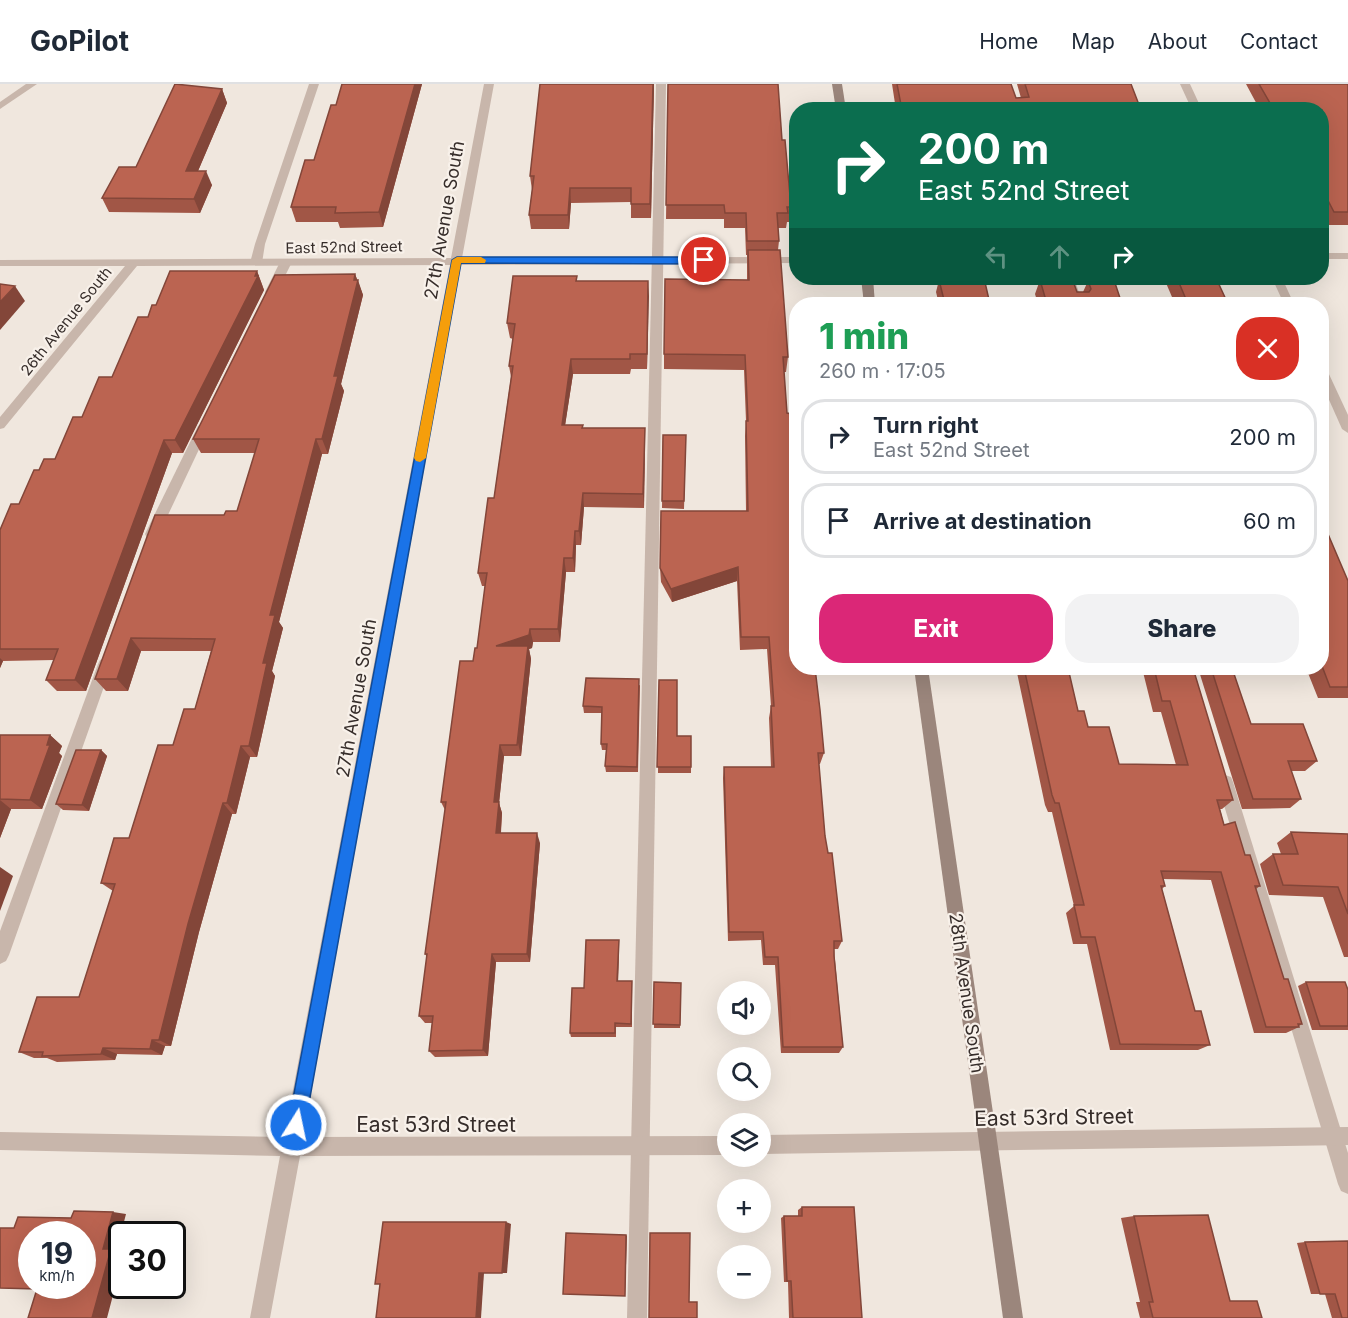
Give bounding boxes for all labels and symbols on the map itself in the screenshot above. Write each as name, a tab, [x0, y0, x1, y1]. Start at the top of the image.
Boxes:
street label: 27th Avenue South	[420, 139, 468, 301]
pin	[678, 234, 729, 285]
street label: East 52nd Street	[285, 236, 403, 258]
street label: 26th Avenue South	[16, 263, 116, 379]
street label: 27th Avenue South	[332, 617, 380, 779]
street label: 28th Avenue South	[945, 912, 989, 1074]
position arrow	[264, 1093, 328, 1157]
street label: East 53rd Street	[974, 1103, 1134, 1131]
street label: East 53rd Street	[356, 1112, 516, 1137]
speed limit sign: 30	[108, 1221, 186, 1299]

